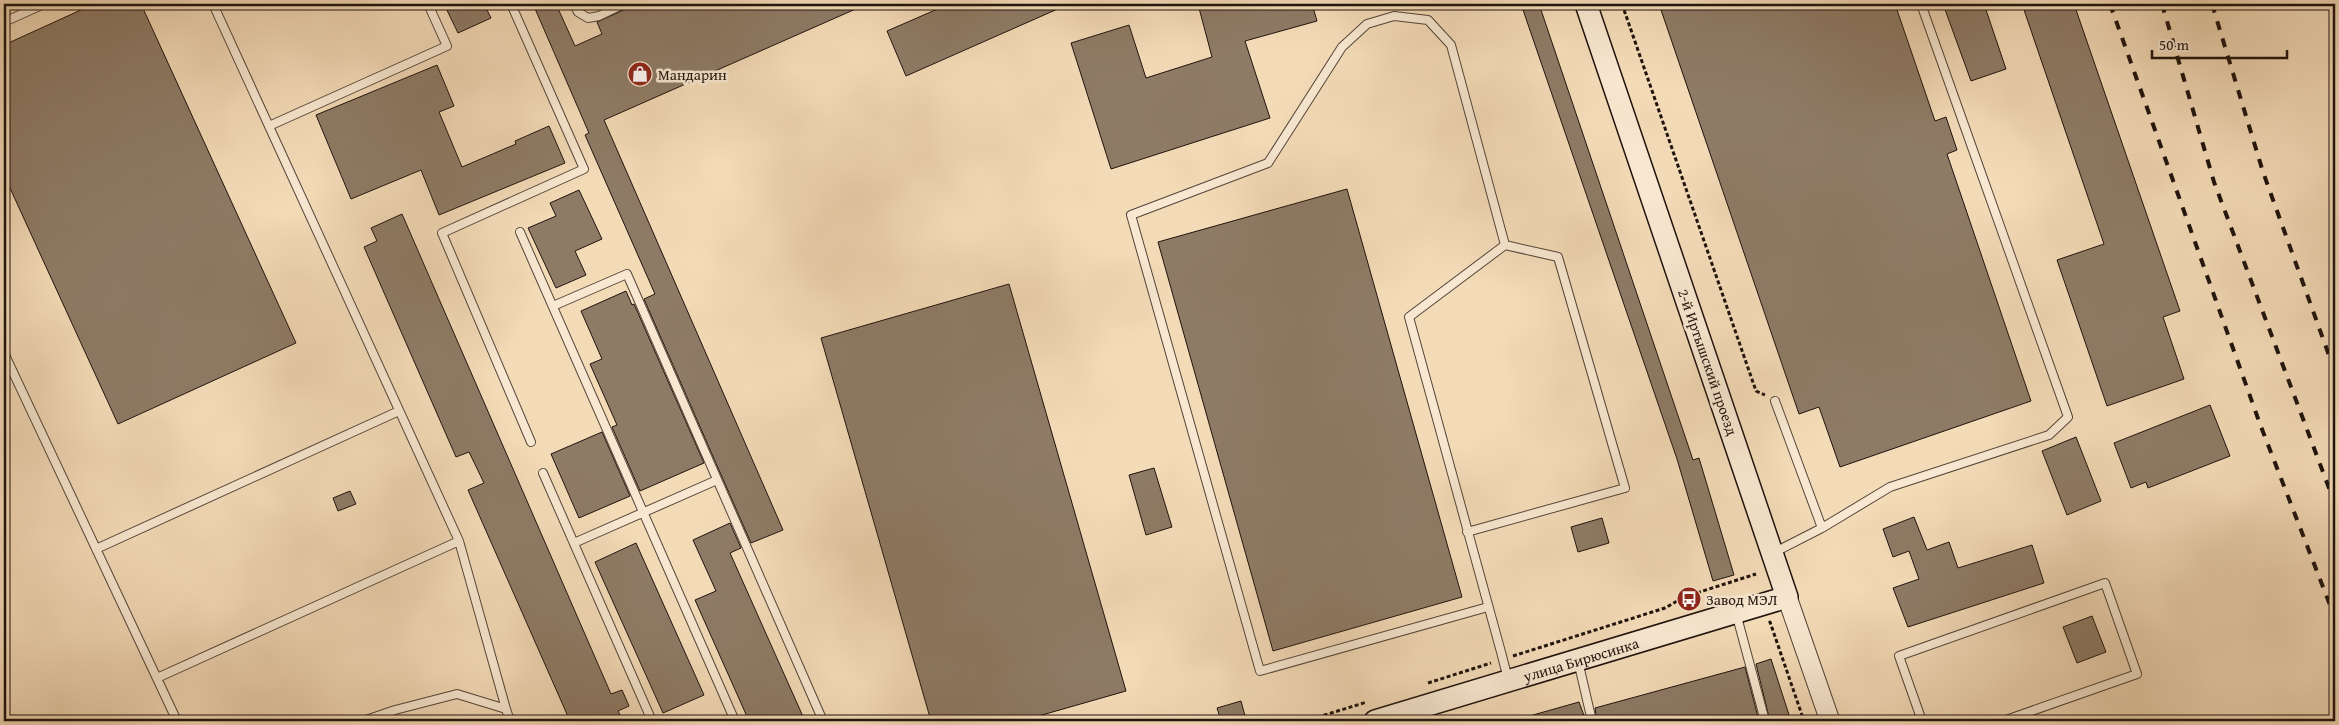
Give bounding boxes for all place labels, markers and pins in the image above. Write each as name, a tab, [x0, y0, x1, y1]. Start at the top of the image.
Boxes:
shop icon: Мандарин	[627, 61, 653, 87]
place label: Мандарин	[658, 64, 727, 85]
bus stop icon: Завод МЭЛ	[1676, 586, 1702, 612]
place label: Завод МЭЛ	[1706, 589, 1778, 610]

